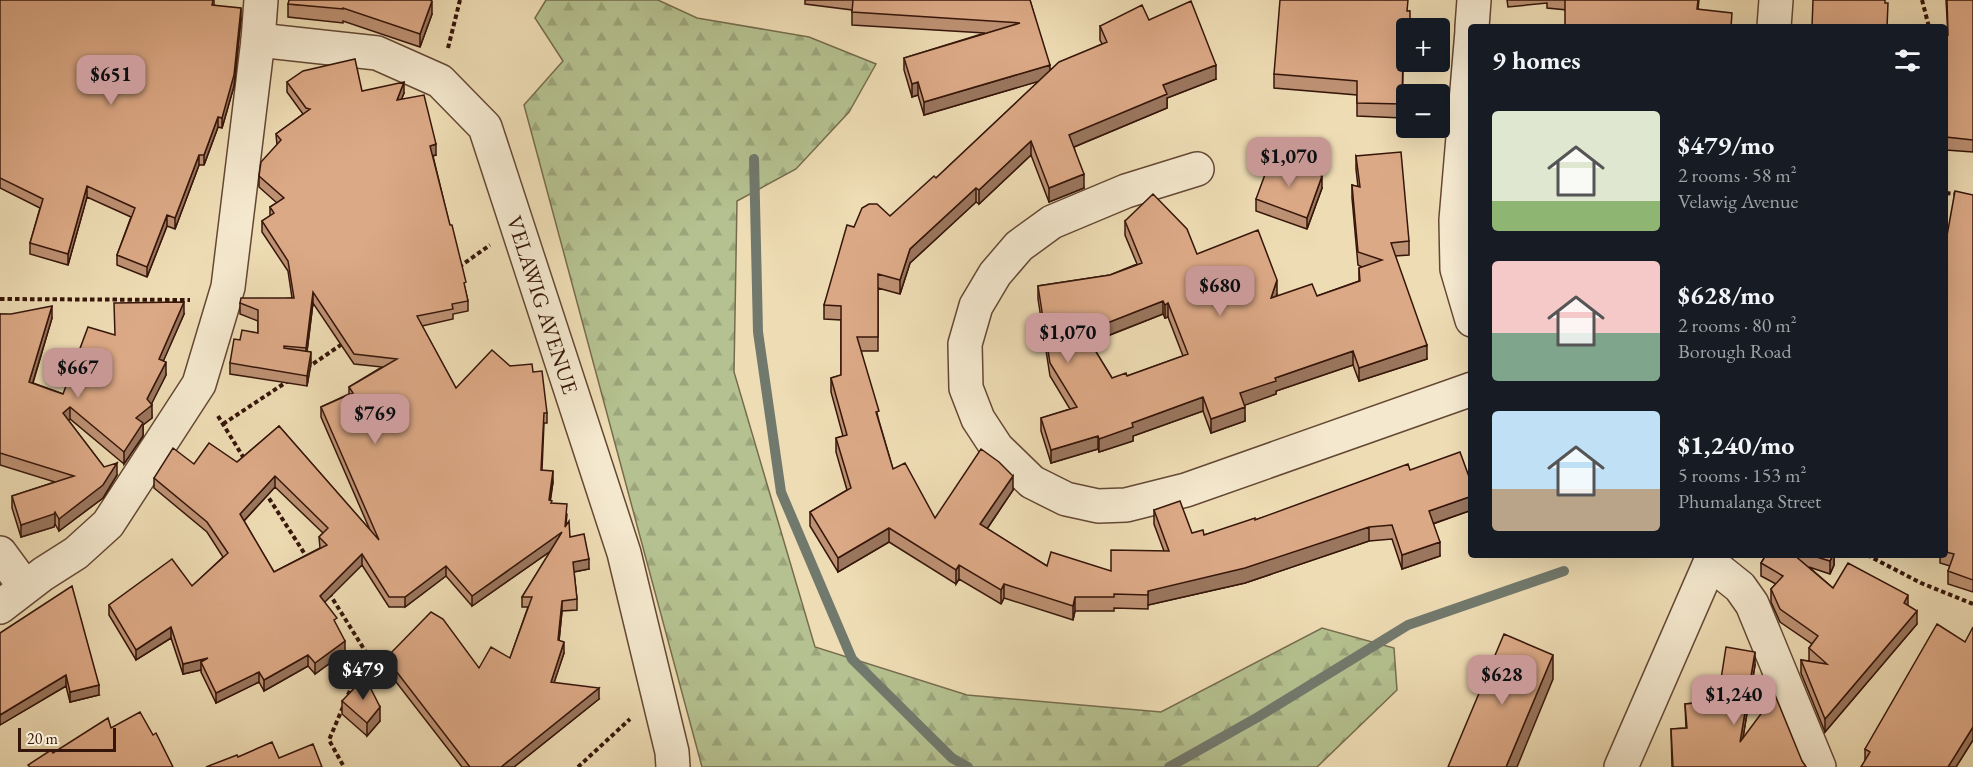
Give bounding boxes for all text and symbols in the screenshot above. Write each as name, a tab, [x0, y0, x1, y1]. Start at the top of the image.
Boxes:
map controls	[1396, 18, 1450, 138]
button: +	[1396, 18, 1450, 72]
text: 9 homes	[1492, 43, 1581, 77]
icon: filters	[1891, 44, 1924, 77]
pin: $651	[75, 55, 147, 106]
text: $651	[91, 61, 131, 87]
button: −	[1396, 84, 1450, 138]
text: $479/mo	[1678, 128, 1774, 162]
icon: home	[1540, 135, 1612, 207]
pin: $1,070	[1240, 137, 1338, 188]
text: $1,070	[1261, 143, 1317, 169]
text: 2 rooms · 58 m²	[1678, 162, 1797, 188]
text: Velawig Avenue	[1678, 188, 1798, 214]
street label: VELAWIG AVENUE	[500, 212, 586, 397]
pin: $680	[1184, 266, 1256, 317]
text: $680	[1200, 272, 1240, 298]
text: $628/mo	[1678, 278, 1774, 312]
icon: home	[1540, 285, 1612, 357]
text: 2 rooms · 80 m²	[1678, 312, 1797, 338]
pin: $1,070	[1019, 313, 1117, 364]
text: $1,070	[1040, 319, 1096, 345]
text: Borough Road	[1678, 338, 1792, 364]
pin: $667	[42, 348, 114, 399]
text: $667	[58, 354, 98, 380]
pin: $769	[339, 394, 411, 445]
text: $769	[355, 400, 395, 426]
text: $1,240/mo	[1678, 428, 1794, 462]
icon: home	[1540, 435, 1612, 507]
text: 5 rooms · 153 m²	[1678, 462, 1806, 488]
text: Phumalanga Street	[1678, 488, 1821, 514]
pin: $479	[327, 650, 399, 701]
pin: $628	[1466, 655, 1538, 706]
text: $479	[343, 656, 383, 682]
text: $628	[1482, 661, 1522, 687]
pin: $1,240	[1685, 675, 1783, 726]
text: $1,240	[1706, 681, 1762, 707]
scale bar	[18, 725, 116, 752]
text: 20 m	[27, 728, 58, 749]

